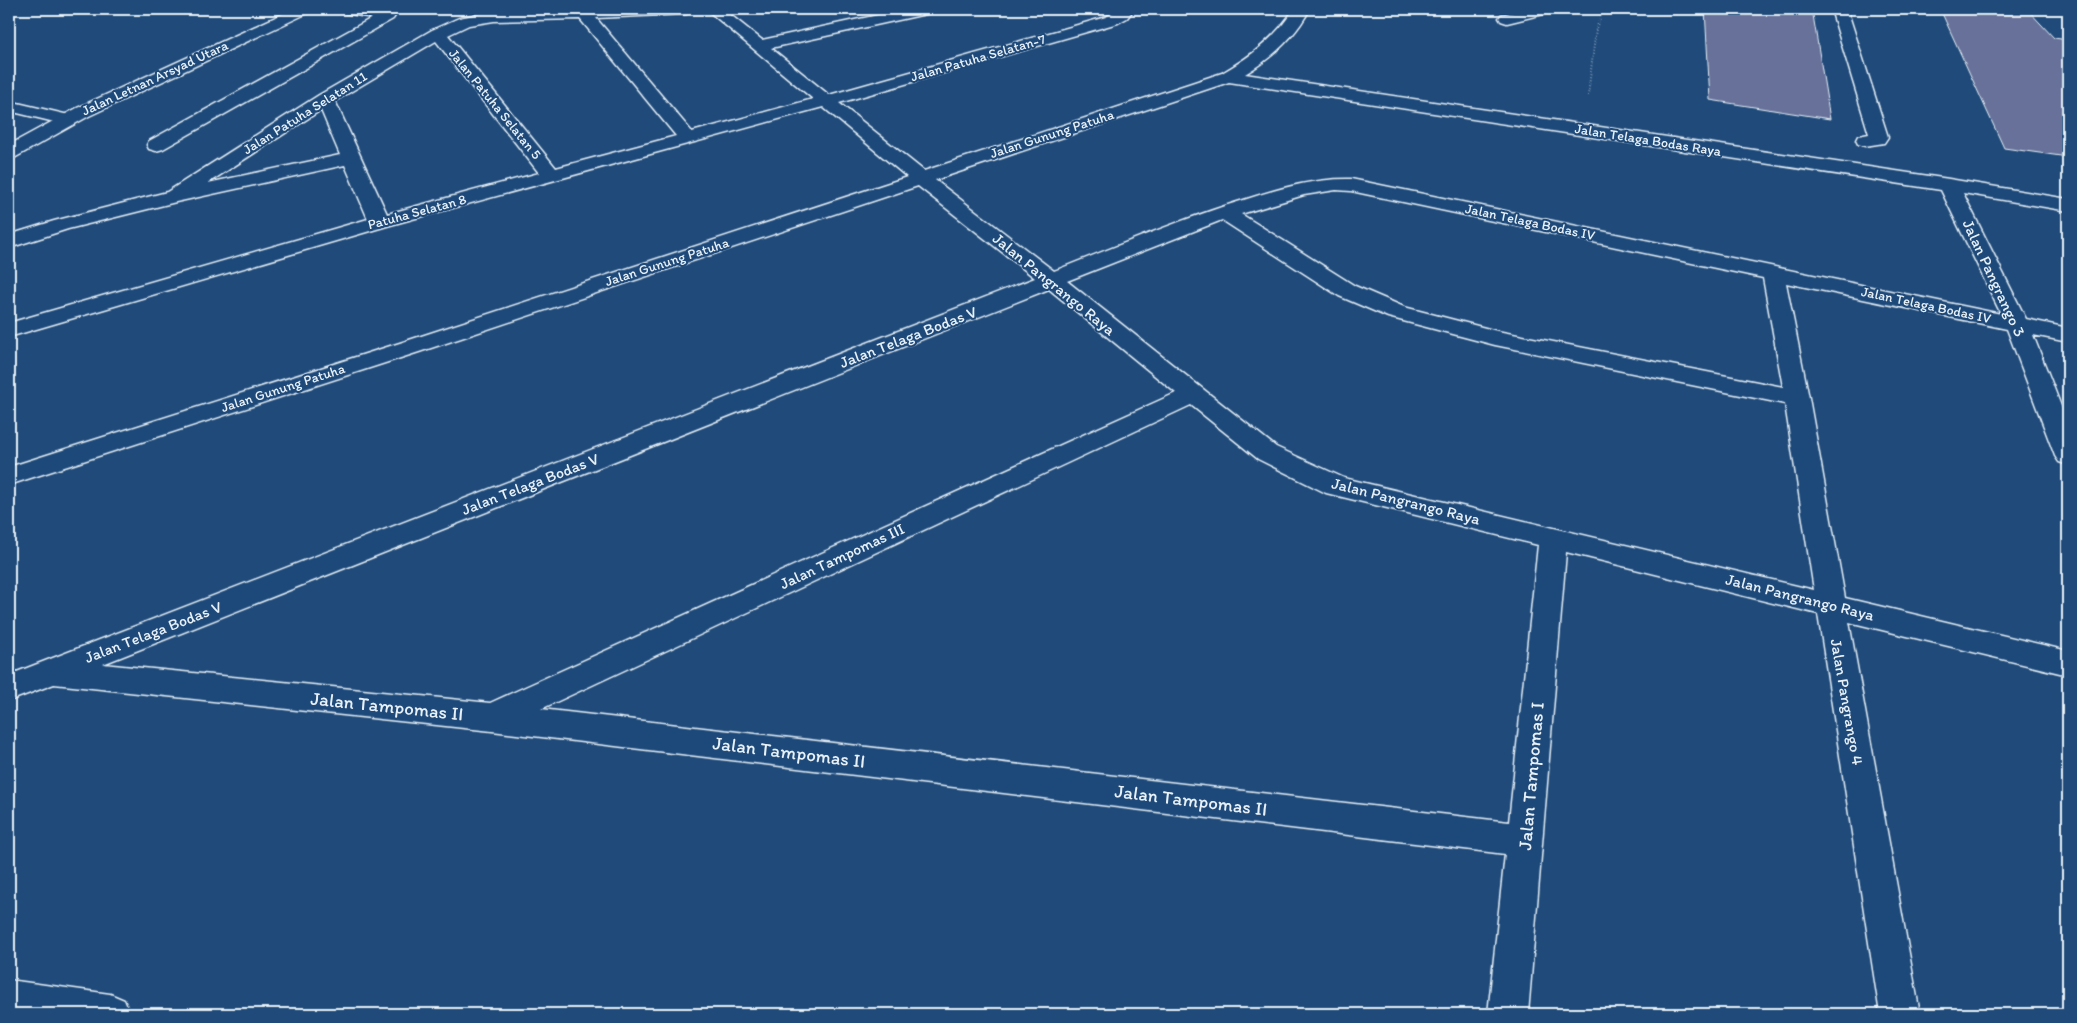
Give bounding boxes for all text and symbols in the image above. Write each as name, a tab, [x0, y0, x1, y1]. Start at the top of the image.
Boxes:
street label: Jalan Patuha Selatan-7	[909, 31, 1048, 85]
street label: Jalan Letnan Arsyad Utara	[79, 36, 232, 119]
street label: Jalan Patuha Selatan 5	[445, 45, 545, 163]
street label: Jalan Patuha Selatan 11	[240, 68, 371, 158]
street label: Jalan Gunung Patuha	[988, 106, 1117, 162]
street label: Jalan Telaga Bodas Raya	[1573, 120, 1723, 160]
street label: Patuha Selatan 8	[366, 191, 469, 233]
street label: Jalan Telaga Bodas IV	[1464, 200, 1597, 244]
street label: Jalan Pangrango 3	[1959, 216, 2030, 340]
street label: Jalan Pangrango Raya	[989, 229, 1120, 340]
street label: Jalan Gunung Patuha	[603, 234, 732, 290]
street label: Jalan Telaga Bodas IV	[1860, 283, 1993, 327]
street label: Jalan Telaga Bodas V	[837, 302, 980, 372]
street label: Jalan Gunung Patuha	[219, 360, 348, 416]
street label: Jalan Telaga Bodas V	[459, 449, 602, 519]
street label: Jalan Pangrango Raya	[1330, 473, 1483, 529]
street label: Jalan Tampomas III	[777, 519, 907, 593]
street label: Jalan Pangrango Raya	[1724, 569, 1877, 625]
street label: Jalan Telaga Bodas V	[82, 597, 225, 667]
street label: Jalan Pangrango 4	[1827, 637, 1868, 767]
street label: Jalan Tampomas II	[309, 687, 465, 725]
street label: Jalan Tampomas I	[1513, 701, 1549, 851]
street label: Jalan Tampomas II	[711, 731, 867, 773]
street label: Jalan Tampomas II	[1113, 779, 1269, 821]

